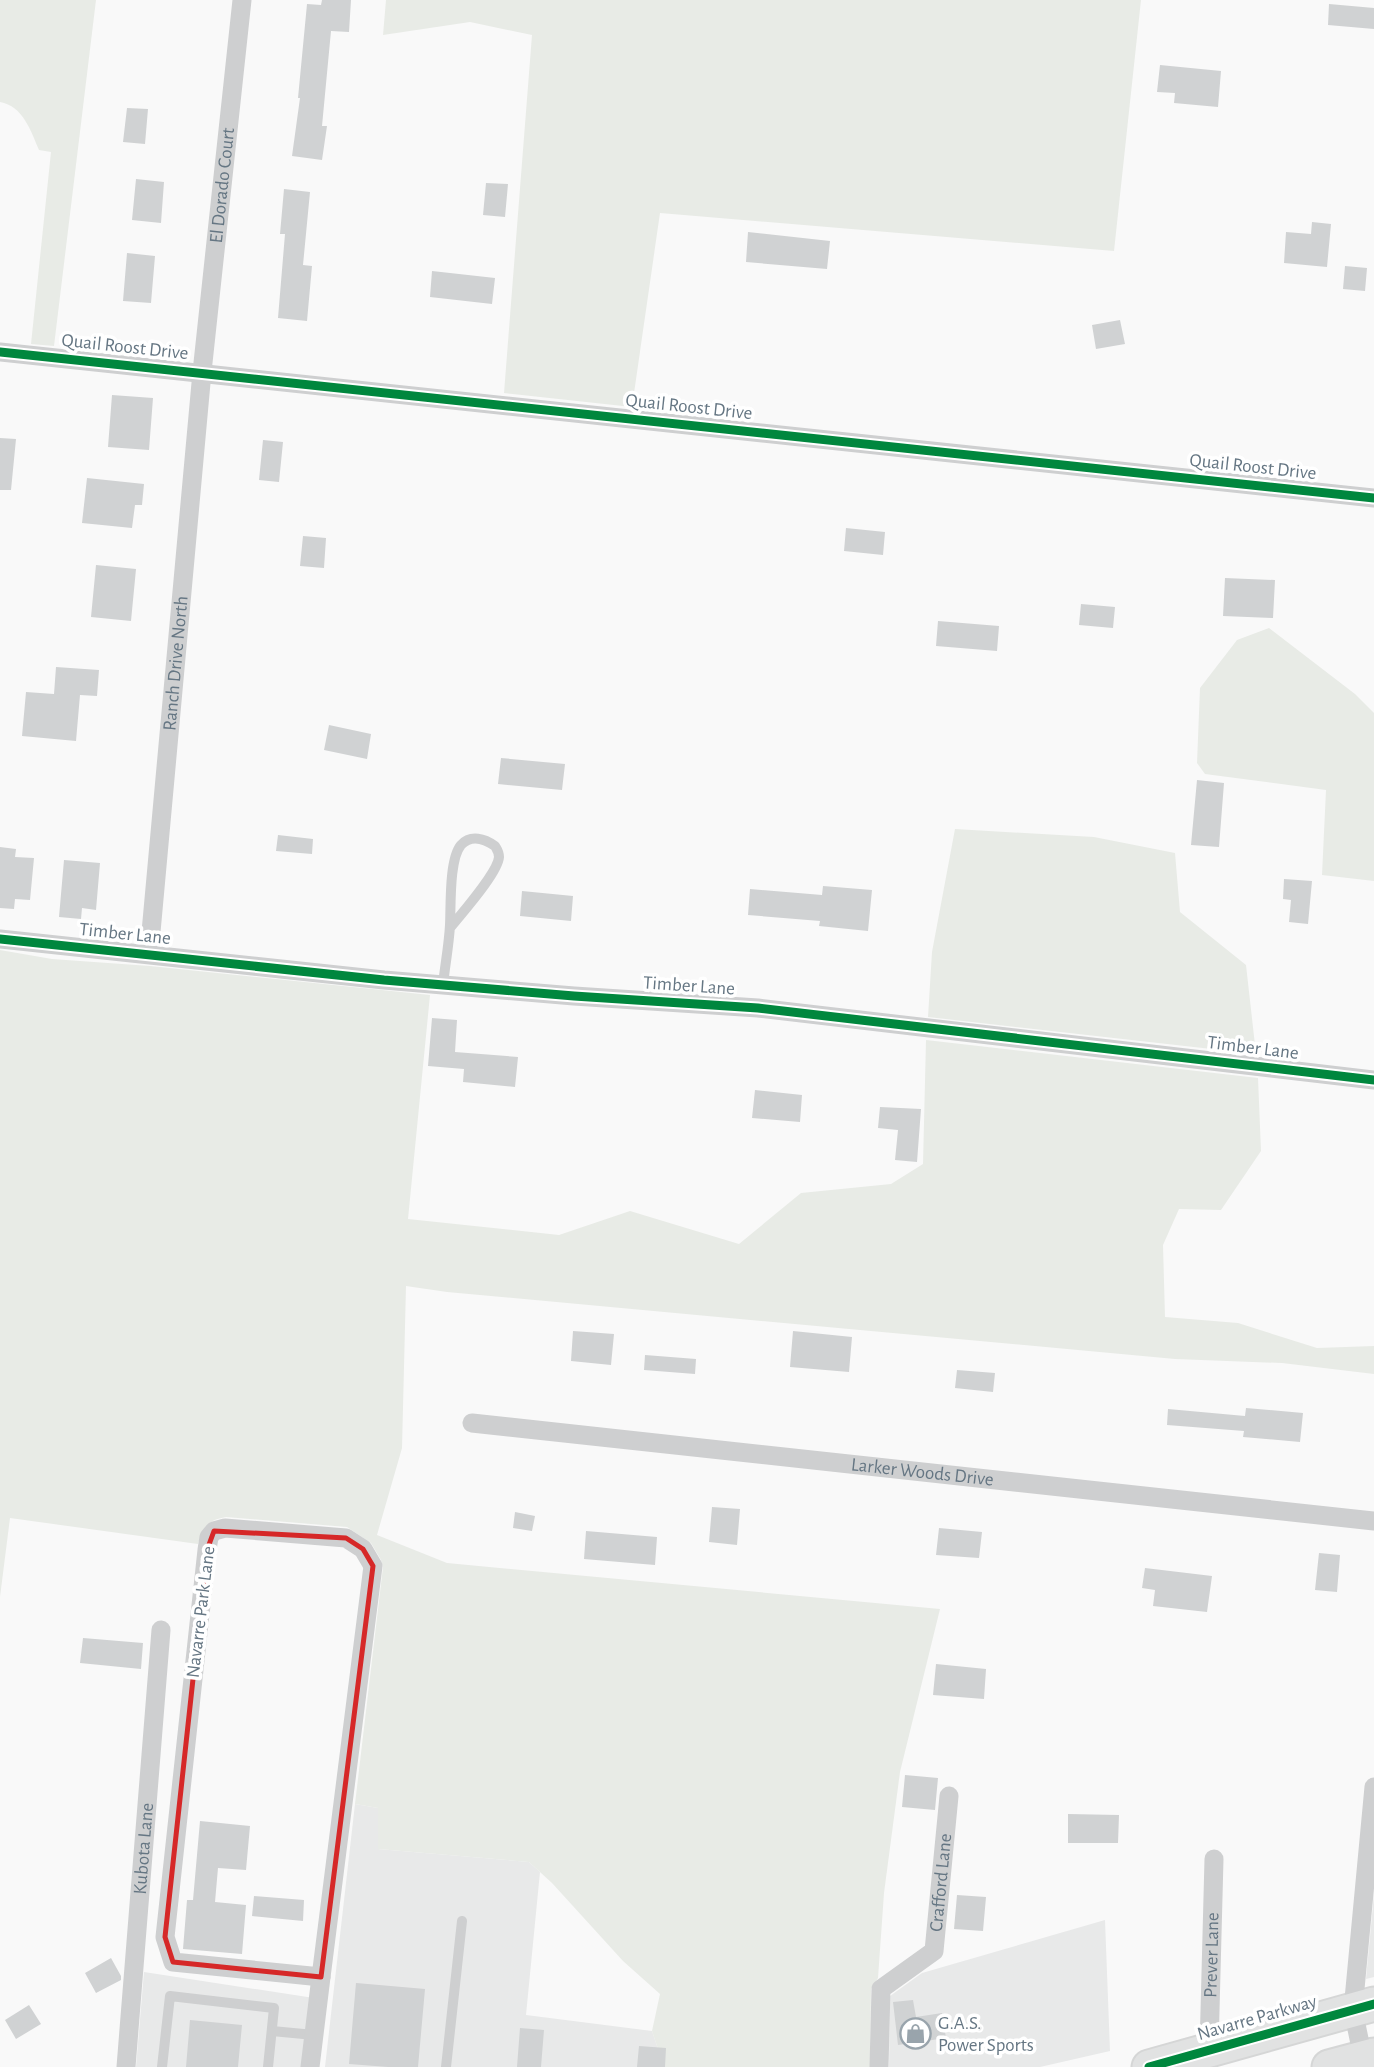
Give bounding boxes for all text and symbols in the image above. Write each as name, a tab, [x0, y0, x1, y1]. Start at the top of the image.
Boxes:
street label: El Dorado Court	[206, 127, 238, 244]
street label: Quail Roost Drive	[61, 331, 189, 363]
street label: Quail Roost Drive	[625, 391, 753, 423]
street label: Quail Roost Drive	[1189, 451, 1317, 483]
street label: Ranch Drive North	[160, 595, 191, 732]
street label: Timber Lane	[78, 920, 172, 948]
street label: Timber Lane	[642, 973, 736, 999]
street label: Timber Lane	[1206, 1033, 1300, 1063]
street label: Larker Woods Drive	[850, 1455, 995, 1489]
street label: Navarre Park Lane	[183, 1545, 219, 1679]
street label: Kubota Lane	[130, 1802, 157, 1895]
street label: Crafford Lane	[926, 1833, 955, 1933]
street label: Prever Lane	[1201, 1912, 1222, 1998]
street label: Navarre Parkway	[1195, 1992, 1319, 2044]
place label: G.A.S. Power Sports	[938, 2014, 1034, 2055]
shop icon: G.A.S. Power Sports	[898, 2017, 932, 2051]

